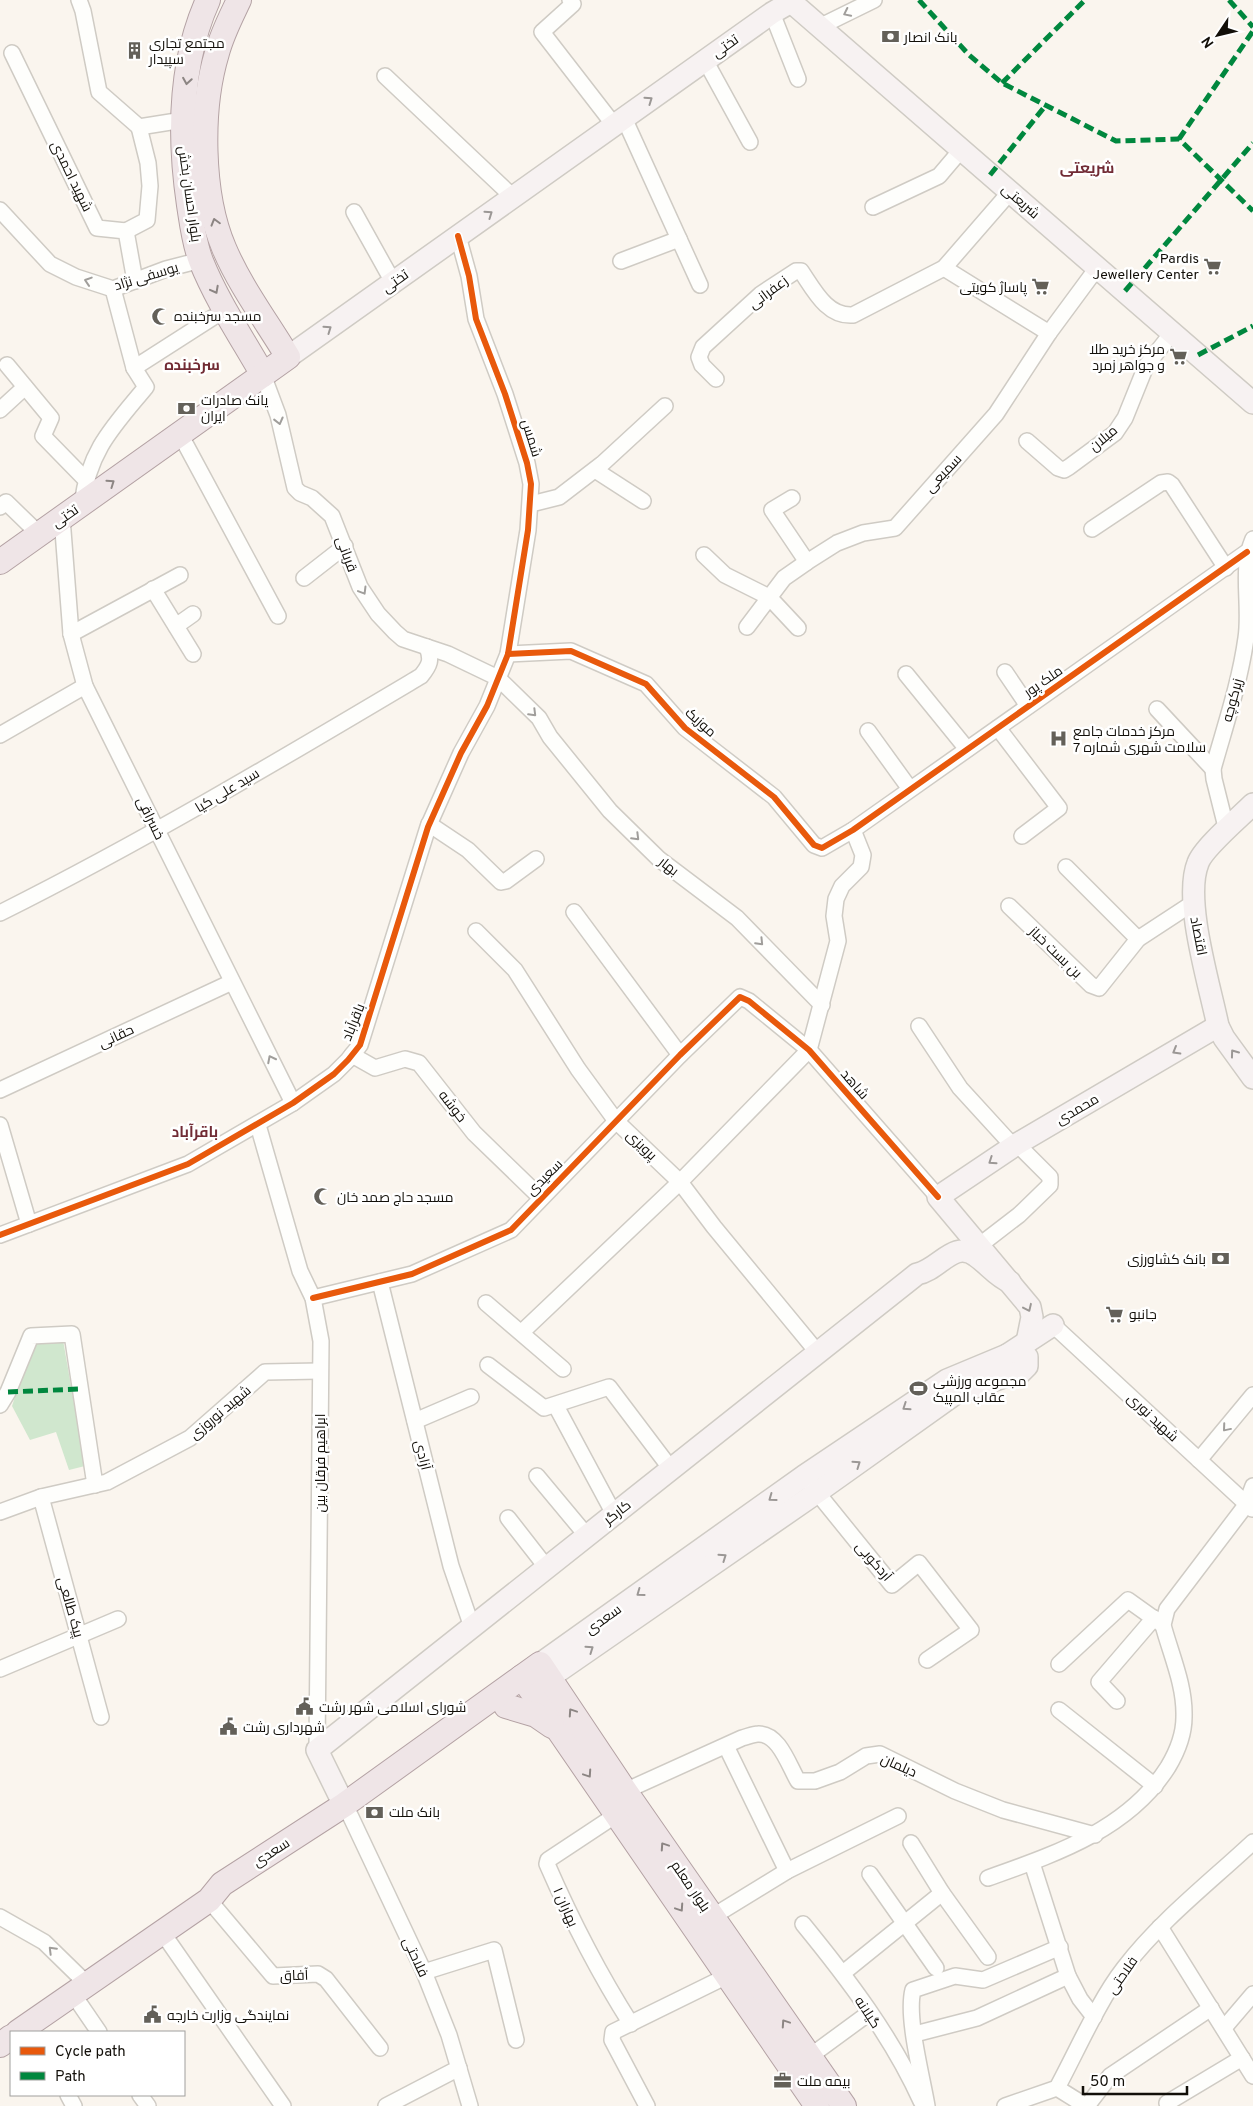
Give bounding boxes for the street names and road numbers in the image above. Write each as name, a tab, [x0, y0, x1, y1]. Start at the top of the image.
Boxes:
street label: تختی	[709, 32, 743, 63]
street label: شهید احمدی	[46, 138, 95, 215]
street label: بلوار احسان بخش	[173, 145, 204, 243]
street label: شریعتی	[998, 181, 1042, 223]
street label: یوسفی نژاد	[112, 260, 181, 295]
street label: تختی	[379, 267, 413, 298]
street label: زعفرانی	[746, 273, 792, 314]
street label: شمس	[517, 418, 544, 459]
street label: میلان	[1086, 422, 1122, 456]
street label: سمیعی	[922, 451, 966, 497]
street label: تختی	[49, 502, 83, 532]
street label: قربانی	[331, 534, 360, 575]
street label: ملک پور	[1020, 663, 1067, 702]
street label: زیرکوچه	[1220, 677, 1247, 724]
street label: موزیک	[681, 705, 719, 741]
street label: سید علی کیا	[193, 766, 263, 817]
street label: خسراقی	[132, 794, 167, 843]
street label: بهار	[654, 853, 682, 880]
street label: اقتصاد	[1185, 915, 1210, 957]
street label: بن بست خباز	[1024, 923, 1085, 982]
street label: باقرآباد	[339, 1001, 370, 1044]
street label: حقانی	[96, 1022, 137, 1053]
street label: شاهد	[836, 1066, 872, 1104]
street label: خوشه	[434, 1088, 469, 1126]
street label: محمدی	[1053, 1091, 1102, 1129]
street label: پرویزی	[622, 1127, 660, 1165]
street label: سعیدی	[523, 1156, 567, 1200]
street label: شهید نوروزی	[187, 1383, 255, 1444]
street label: شهید نوری	[1123, 1390, 1181, 1446]
street label: ابراهیم فرقان بین	[313, 1414, 330, 1512]
street label: آزادی	[410, 1438, 434, 1472]
street label: کارگر	[600, 1497, 635, 1530]
street label: آردکوبی	[851, 1539, 895, 1586]
street label: پیک طالعی	[53, 1575, 86, 1640]
street label: سعدی	[582, 1601, 625, 1639]
street label: دیلمان	[878, 1751, 919, 1782]
street label: سعدی	[250, 1835, 293, 1871]
street label: بلوار معلم	[666, 1858, 713, 1916]
street label: بهاران ۱	[548, 1885, 581, 1930]
street label: فلاحتی	[398, 1935, 431, 1980]
street label: فلاحتی	[1104, 1954, 1142, 1998]
street label: آفاق	[280, 1967, 309, 1985]
street label: گیلانه	[850, 1994, 883, 2032]

